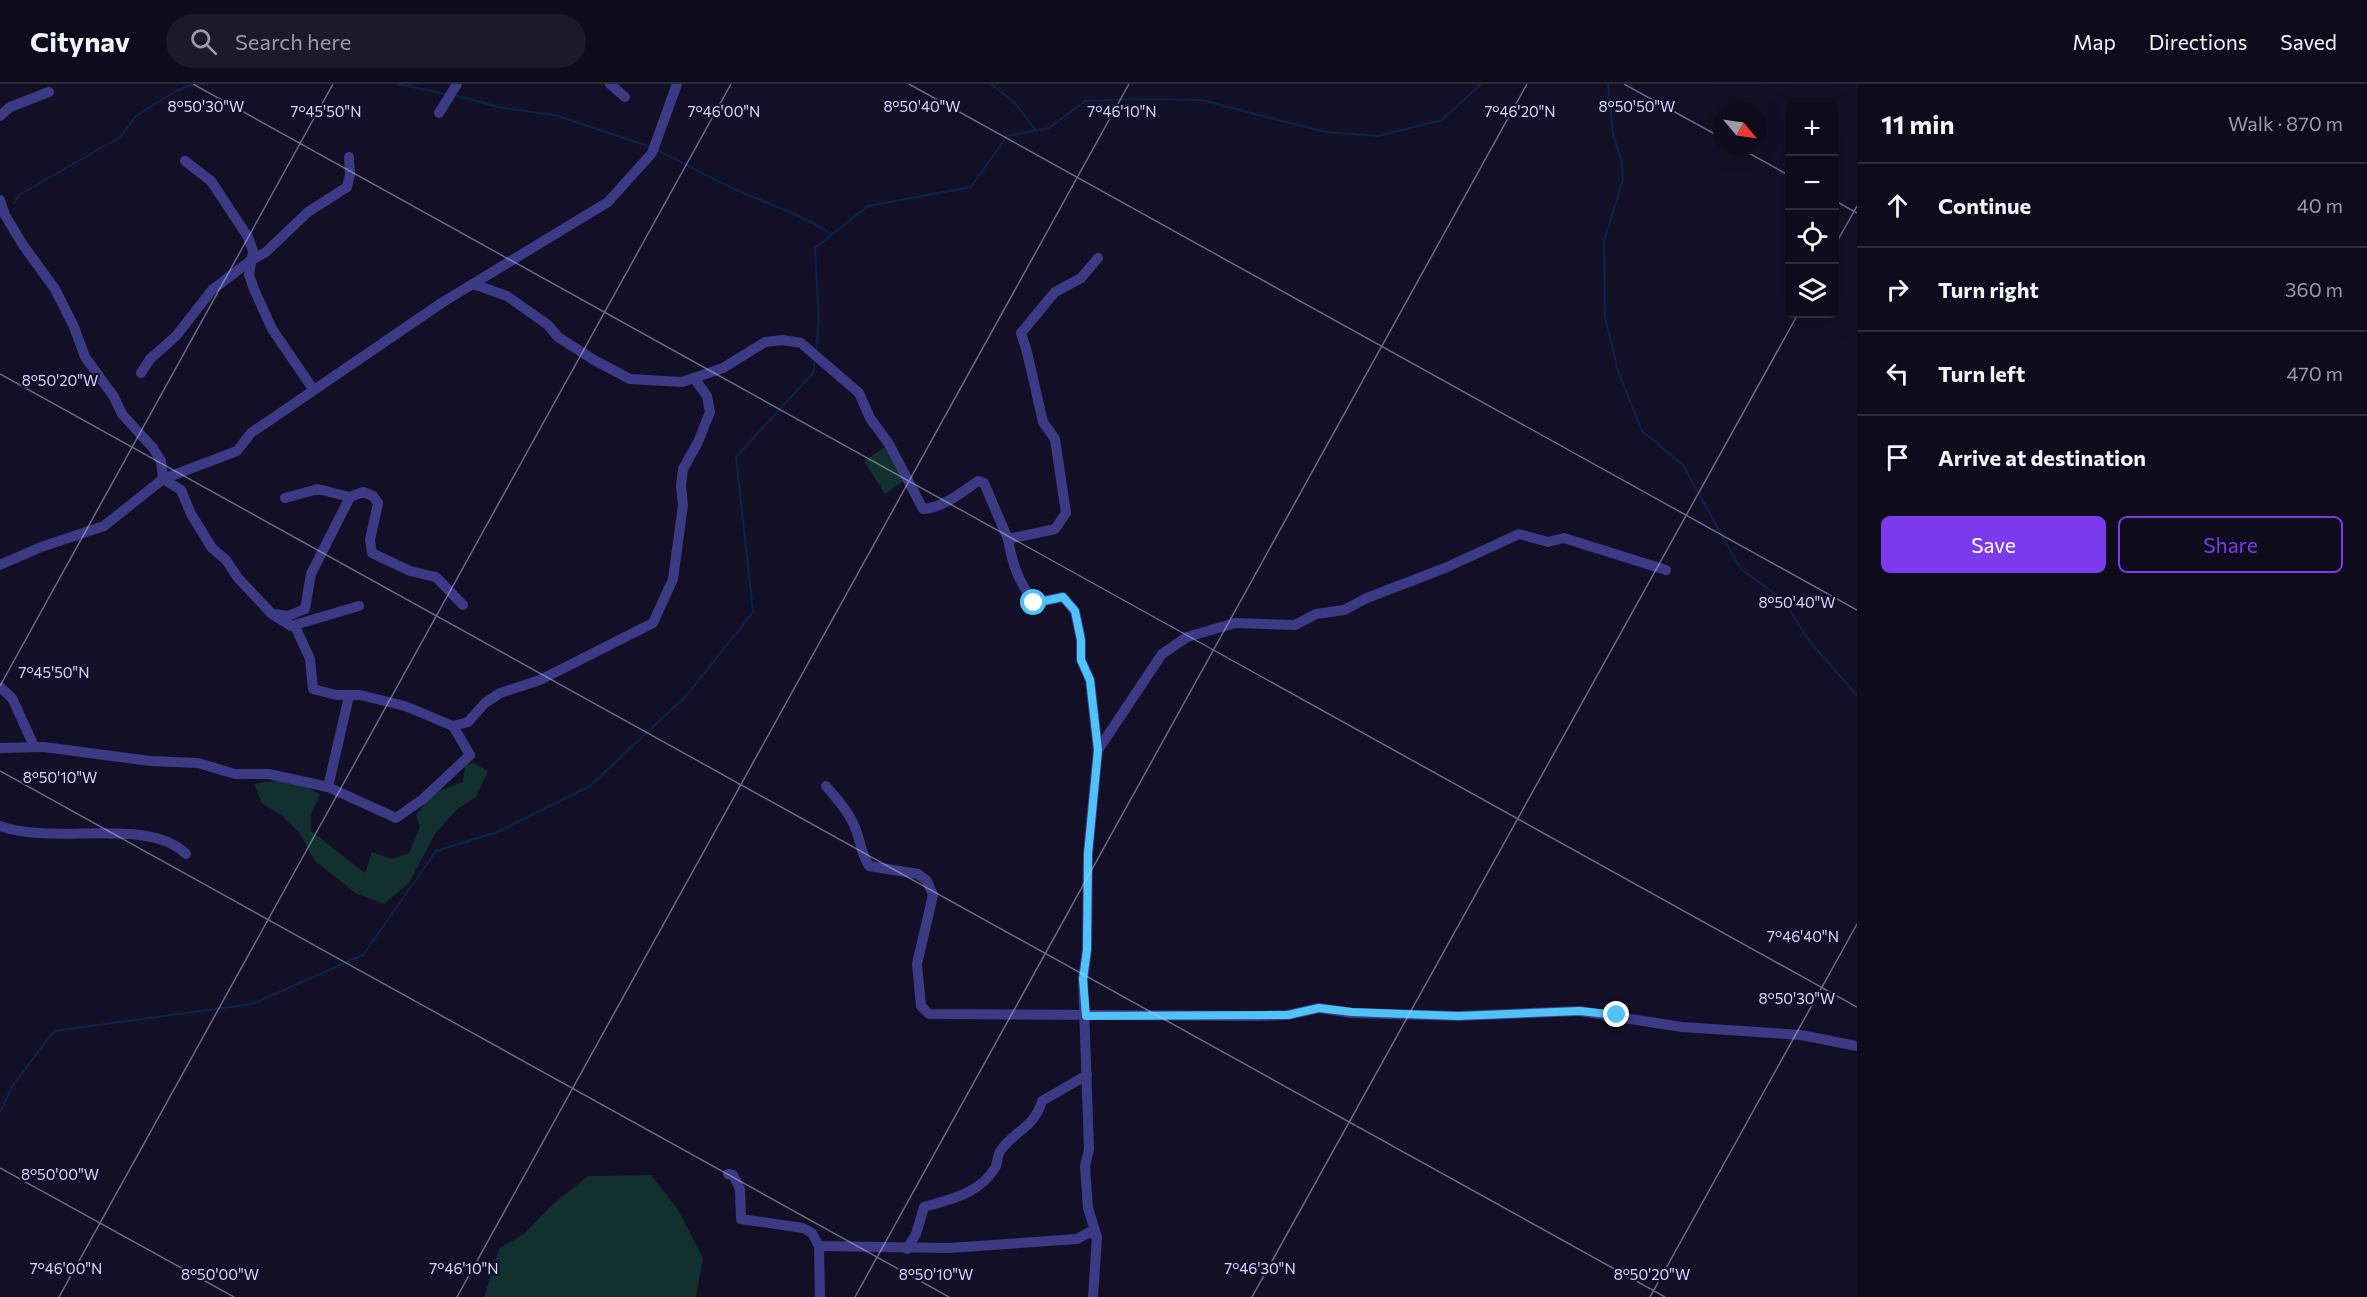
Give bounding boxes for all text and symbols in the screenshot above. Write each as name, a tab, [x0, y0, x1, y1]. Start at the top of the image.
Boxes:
search box	[166, 14, 586, 68]
text: Citynav	[30, 24, 130, 58]
icon: search	[187, 25, 220, 58]
text: Search here	[235, 28, 351, 55]
text: Map	[2073, 29, 2116, 54]
text: Directions	[2149, 29, 2247, 54]
text: Saved	[2280, 29, 2337, 54]
text: 8°50'30"W	[168, 97, 244, 115]
text: 8°50'40"W	[883, 97, 961, 115]
text: 8°50'50"W	[1599, 97, 1675, 115]
text: 7°45'50"N	[290, 102, 362, 120]
text: 7°46'00"N	[688, 102, 760, 120]
text: 7°46'10"N	[1087, 102, 1157, 120]
text: 7°46'20"N	[1484, 102, 1556, 120]
north arrow	[1713, 102, 1767, 156]
map controls	[1785, 102, 1839, 318]
button: +	[1785, 102, 1839, 156]
text: 11 min	[1881, 108, 1954, 139]
text: Walk · 870 m	[2228, 111, 2343, 135]
button: −	[1785, 156, 1839, 210]
icon: ahead	[1881, 189, 1914, 222]
text: Continue	[1938, 192, 2031, 219]
text: 40 m	[2297, 193, 2343, 217]
button: locate	[1785, 210, 1839, 264]
button: layers	[1785, 264, 1839, 318]
icon: right	[1881, 273, 1914, 306]
text: Turn right	[1938, 276, 2039, 303]
text: 360 m	[2285, 277, 2343, 301]
icon: left	[1881, 357, 1914, 390]
text: Turn left	[1938, 360, 2025, 387]
text: 470 m	[2287, 361, 2343, 385]
text: 8°50'20"W	[22, 371, 98, 389]
icon: arrive	[1881, 441, 1914, 474]
text: Arrive at destination	[1938, 444, 2146, 471]
button: Save	[1881, 516, 2106, 573]
button: Share	[2118, 516, 2343, 573]
route start	[1020, 589, 1046, 615]
text: 8°50'40"W	[1758, 593, 1836, 611]
text: 7°45'50"N	[18, 663, 90, 681]
text: 8°50'10"W	[23, 768, 97, 786]
text: 7°46'40"N	[1767, 927, 1839, 945]
text: 8°50'30"W	[1759, 989, 1835, 1007]
route end	[1603, 1001, 1629, 1027]
text: 8°50'00"W	[21, 1165, 99, 1183]
text: 7°46'00"N	[30, 1259, 102, 1277]
text: 7°46'10"N	[429, 1259, 499, 1277]
text: 7°46'30"N	[1224, 1259, 1296, 1277]
text: 8°50'00"W	[181, 1265, 259, 1283]
text: 8°50'10"W	[899, 1265, 973, 1283]
text: 8°50'20"W	[1614, 1265, 1690, 1283]

